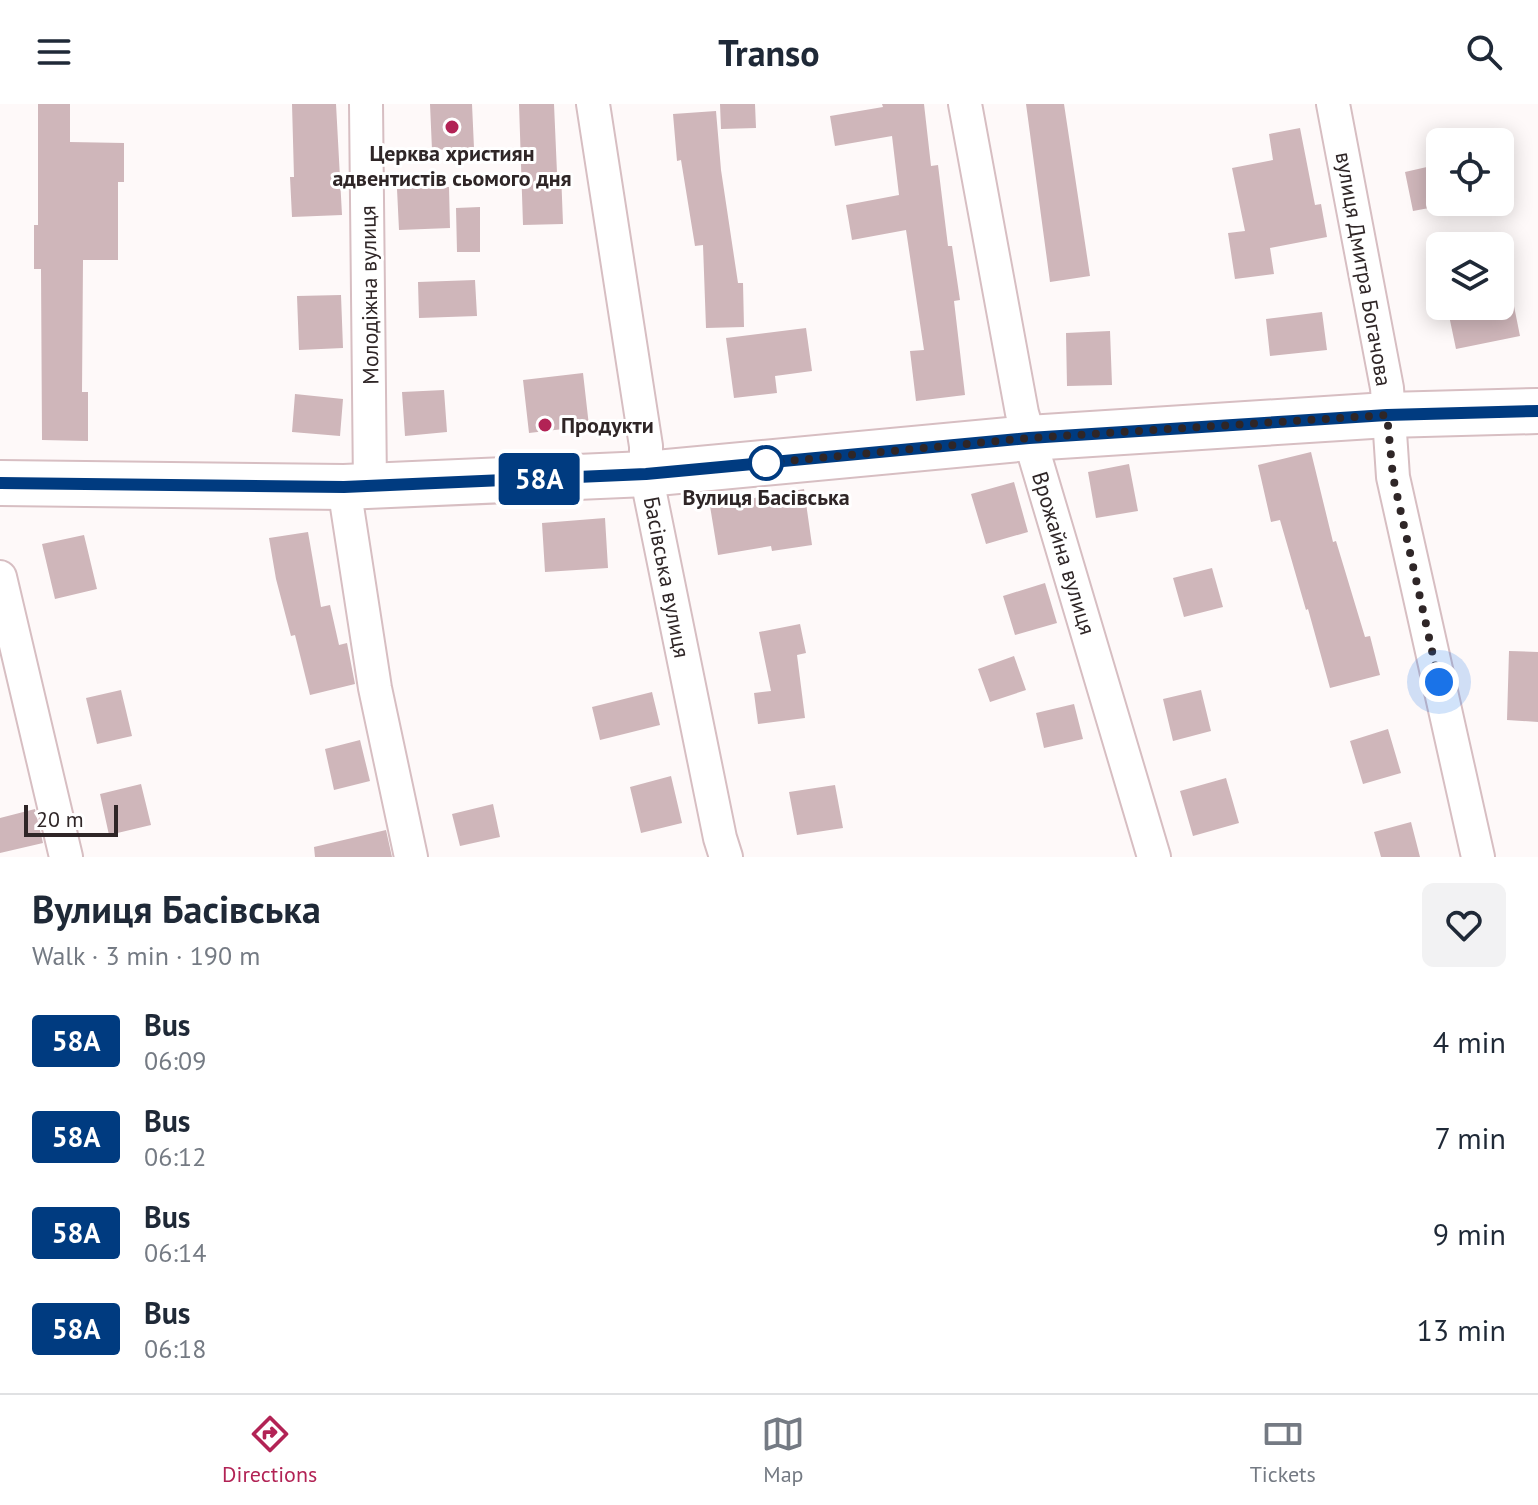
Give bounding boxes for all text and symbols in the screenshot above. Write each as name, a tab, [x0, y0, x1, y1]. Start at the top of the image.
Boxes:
text: Transo	[718, 29, 820, 76]
icon: menu	[32, 30, 76, 74]
icon: search	[1462, 30, 1506, 74]
marker: Церква християн адвентистів сьомого дня	[443, 118, 461, 136]
map controls	[1426, 128, 1514, 320]
button: locate	[1426, 128, 1514, 216]
place label: Церква християн адвентистів сьомого дня	[332, 139, 572, 192]
street label: вулиця Дмитра Богачова	[1330, 150, 1398, 388]
street label: Молодіжна вулиця	[353, 205, 385, 385]
button: layers	[1426, 232, 1514, 320]
place label: Продукти	[561, 411, 654, 439]
marker: Продукти	[536, 416, 554, 434]
marker: Вулиця Басівська	[749, 446, 783, 480]
line badge: 58А	[493, 453, 585, 505]
text: 58А	[515, 460, 563, 497]
street label: Врожайна вулиця	[1026, 468, 1102, 638]
place label: Вулиця Басівська	[682, 483, 850, 511]
street label: Басівська вулиця	[638, 494, 696, 660]
your location	[1419, 662, 1459, 702]
scale bar	[24, 801, 118, 837]
text: 20 m	[36, 805, 84, 833]
button: heart	[1422, 883, 1506, 967]
text: Вулиця Басівська	[32, 884, 321, 933]
text: Walk · 3 min · 190 m	[32, 939, 260, 972]
text: Bus	[144, 1005, 191, 1044]
text: 58А	[52, 1022, 100, 1059]
text: 4 min	[1433, 1022, 1506, 1061]
text: 06:09	[144, 1044, 206, 1077]
text: Bus	[144, 1101, 191, 1140]
text: 58А	[52, 1118, 100, 1155]
text: 7 min	[1434, 1118, 1506, 1157]
text: 06:12	[144, 1140, 206, 1173]
text: Bus	[144, 1197, 191, 1236]
text: 58А	[52, 1214, 100, 1251]
text: 9 min	[1433, 1214, 1506, 1253]
text: 06:14	[144, 1236, 206, 1269]
text: Bus	[144, 1293, 191, 1332]
text: 58А	[52, 1310, 100, 1347]
text: 13 min	[1416, 1310, 1506, 1349]
text: 06:18	[144, 1332, 206, 1365]
tab: Directions	[222, 1412, 317, 1488]
tab: Map	[761, 1412, 805, 1488]
tab: Tickets	[1250, 1412, 1316, 1488]

